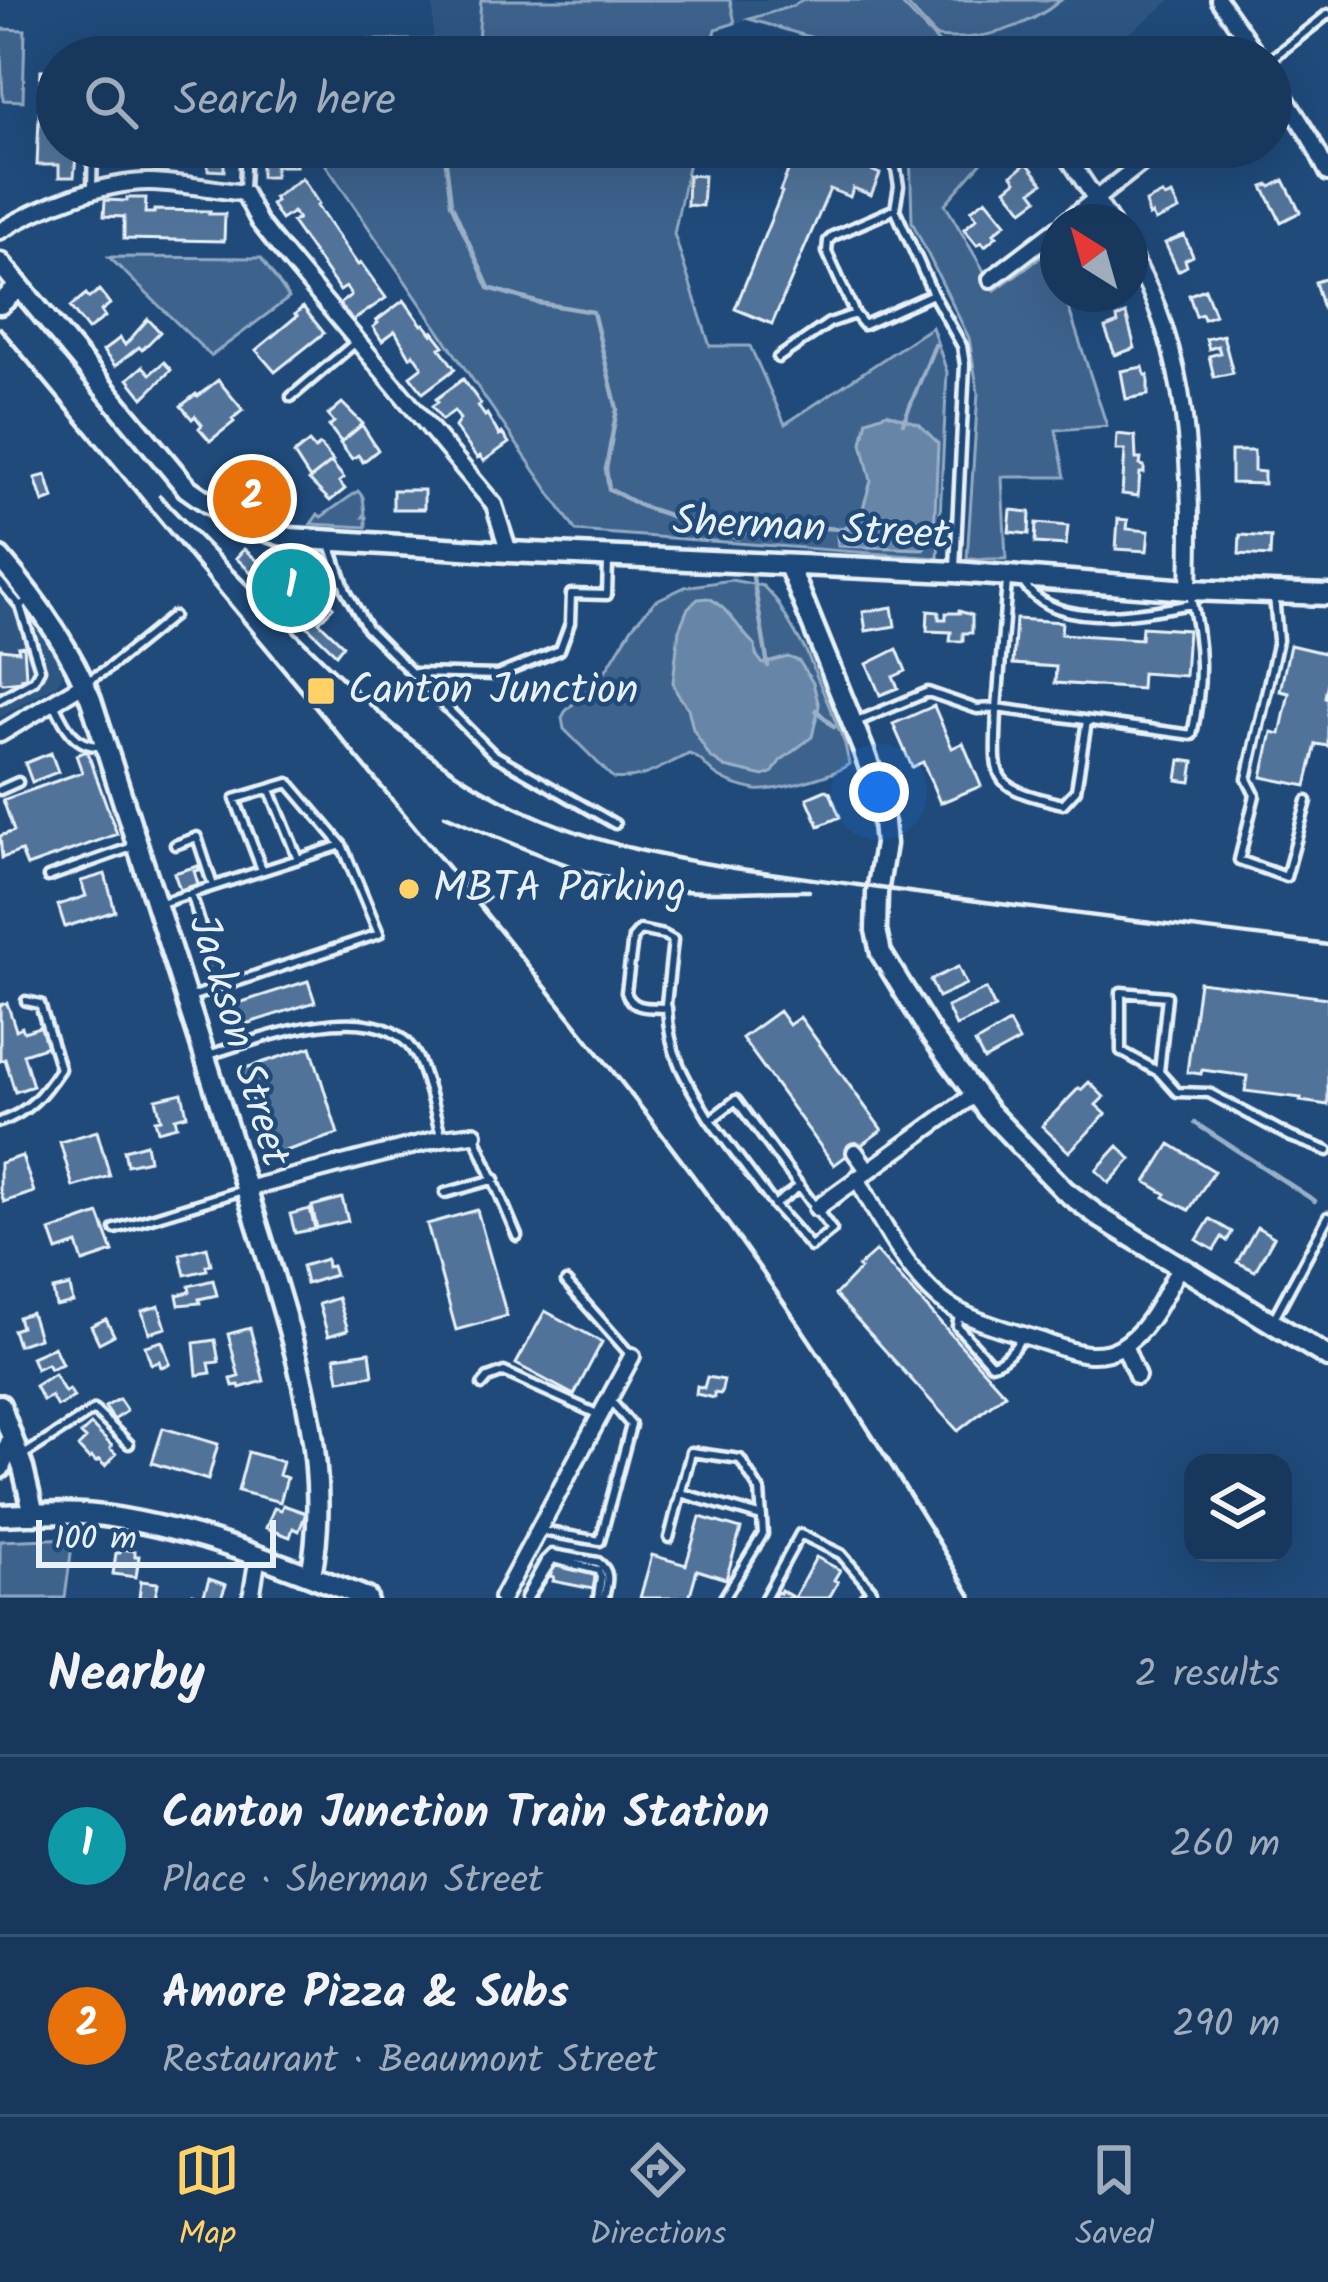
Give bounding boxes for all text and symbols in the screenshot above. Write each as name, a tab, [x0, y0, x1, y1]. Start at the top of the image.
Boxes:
search box	[36, 36, 1292, 168]
text: Search here	[174, 66, 396, 138]
icon: search	[78, 69, 144, 135]
north arrow	[1040, 204, 1148, 312]
pin: 2	[213, 454, 291, 544]
street label: Sherman Street	[671, 488, 952, 570]
pin: 1	[252, 543, 330, 633]
place label: Canton Junction	[348, 658, 638, 725]
marker: Canton Junction	[305, 675, 337, 707]
your location	[849, 762, 909, 822]
place label: MBTA Parking	[433, 856, 686, 923]
marker: MBTA Parking	[396, 876, 422, 902]
street label: Jackson Street	[168, 907, 308, 1176]
map controls	[1184, 1454, 1292, 1562]
button: layers	[1184, 1454, 1292, 1562]
scale bar	[36, 1514, 276, 1567]
text: 100 m	[54, 1514, 137, 1567]
text: Nearby	[48, 1636, 205, 1717]
text: 2 results	[1135, 1645, 1280, 1707]
text: Canton Junction Train Station	[162, 1779, 769, 1851]
text: 1	[81, 1815, 93, 1877]
text: 260 m	[1169, 1815, 1280, 1877]
text: Place · Sherman Street	[162, 1851, 543, 1913]
text: Amore Pizza & Subs	[162, 1959, 569, 2031]
text: 2	[76, 1995, 98, 2057]
text: 290 m	[1172, 1995, 1280, 2057]
text: Restaurant · Beaumont Street	[162, 2031, 657, 2093]
tab: Map	[174, 2137, 240, 2262]
tab: Directions	[589, 2137, 726, 2262]
tab: Saved	[1075, 2137, 1154, 2262]

